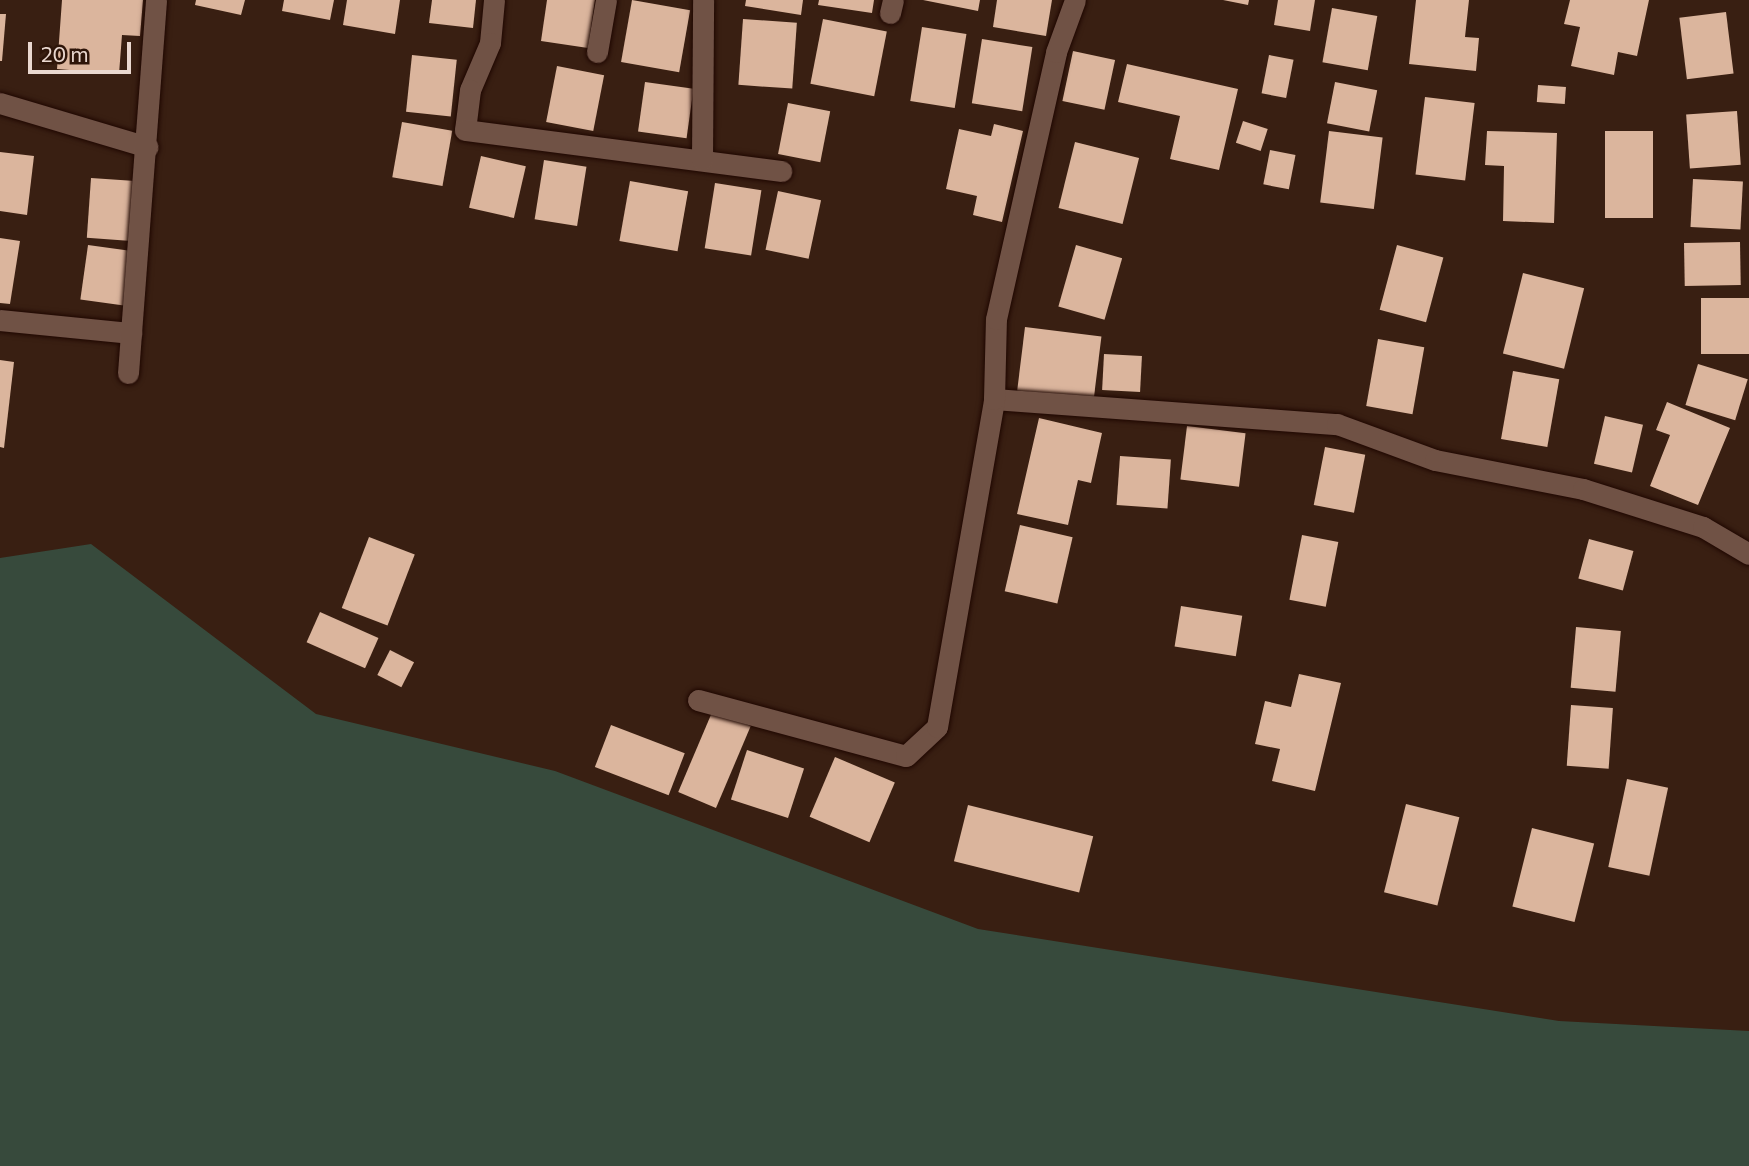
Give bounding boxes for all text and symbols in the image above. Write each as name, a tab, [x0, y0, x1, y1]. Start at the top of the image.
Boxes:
scale bar	[32, 28, 135, 72]
text: 20 m	[41, 41, 89, 66]

